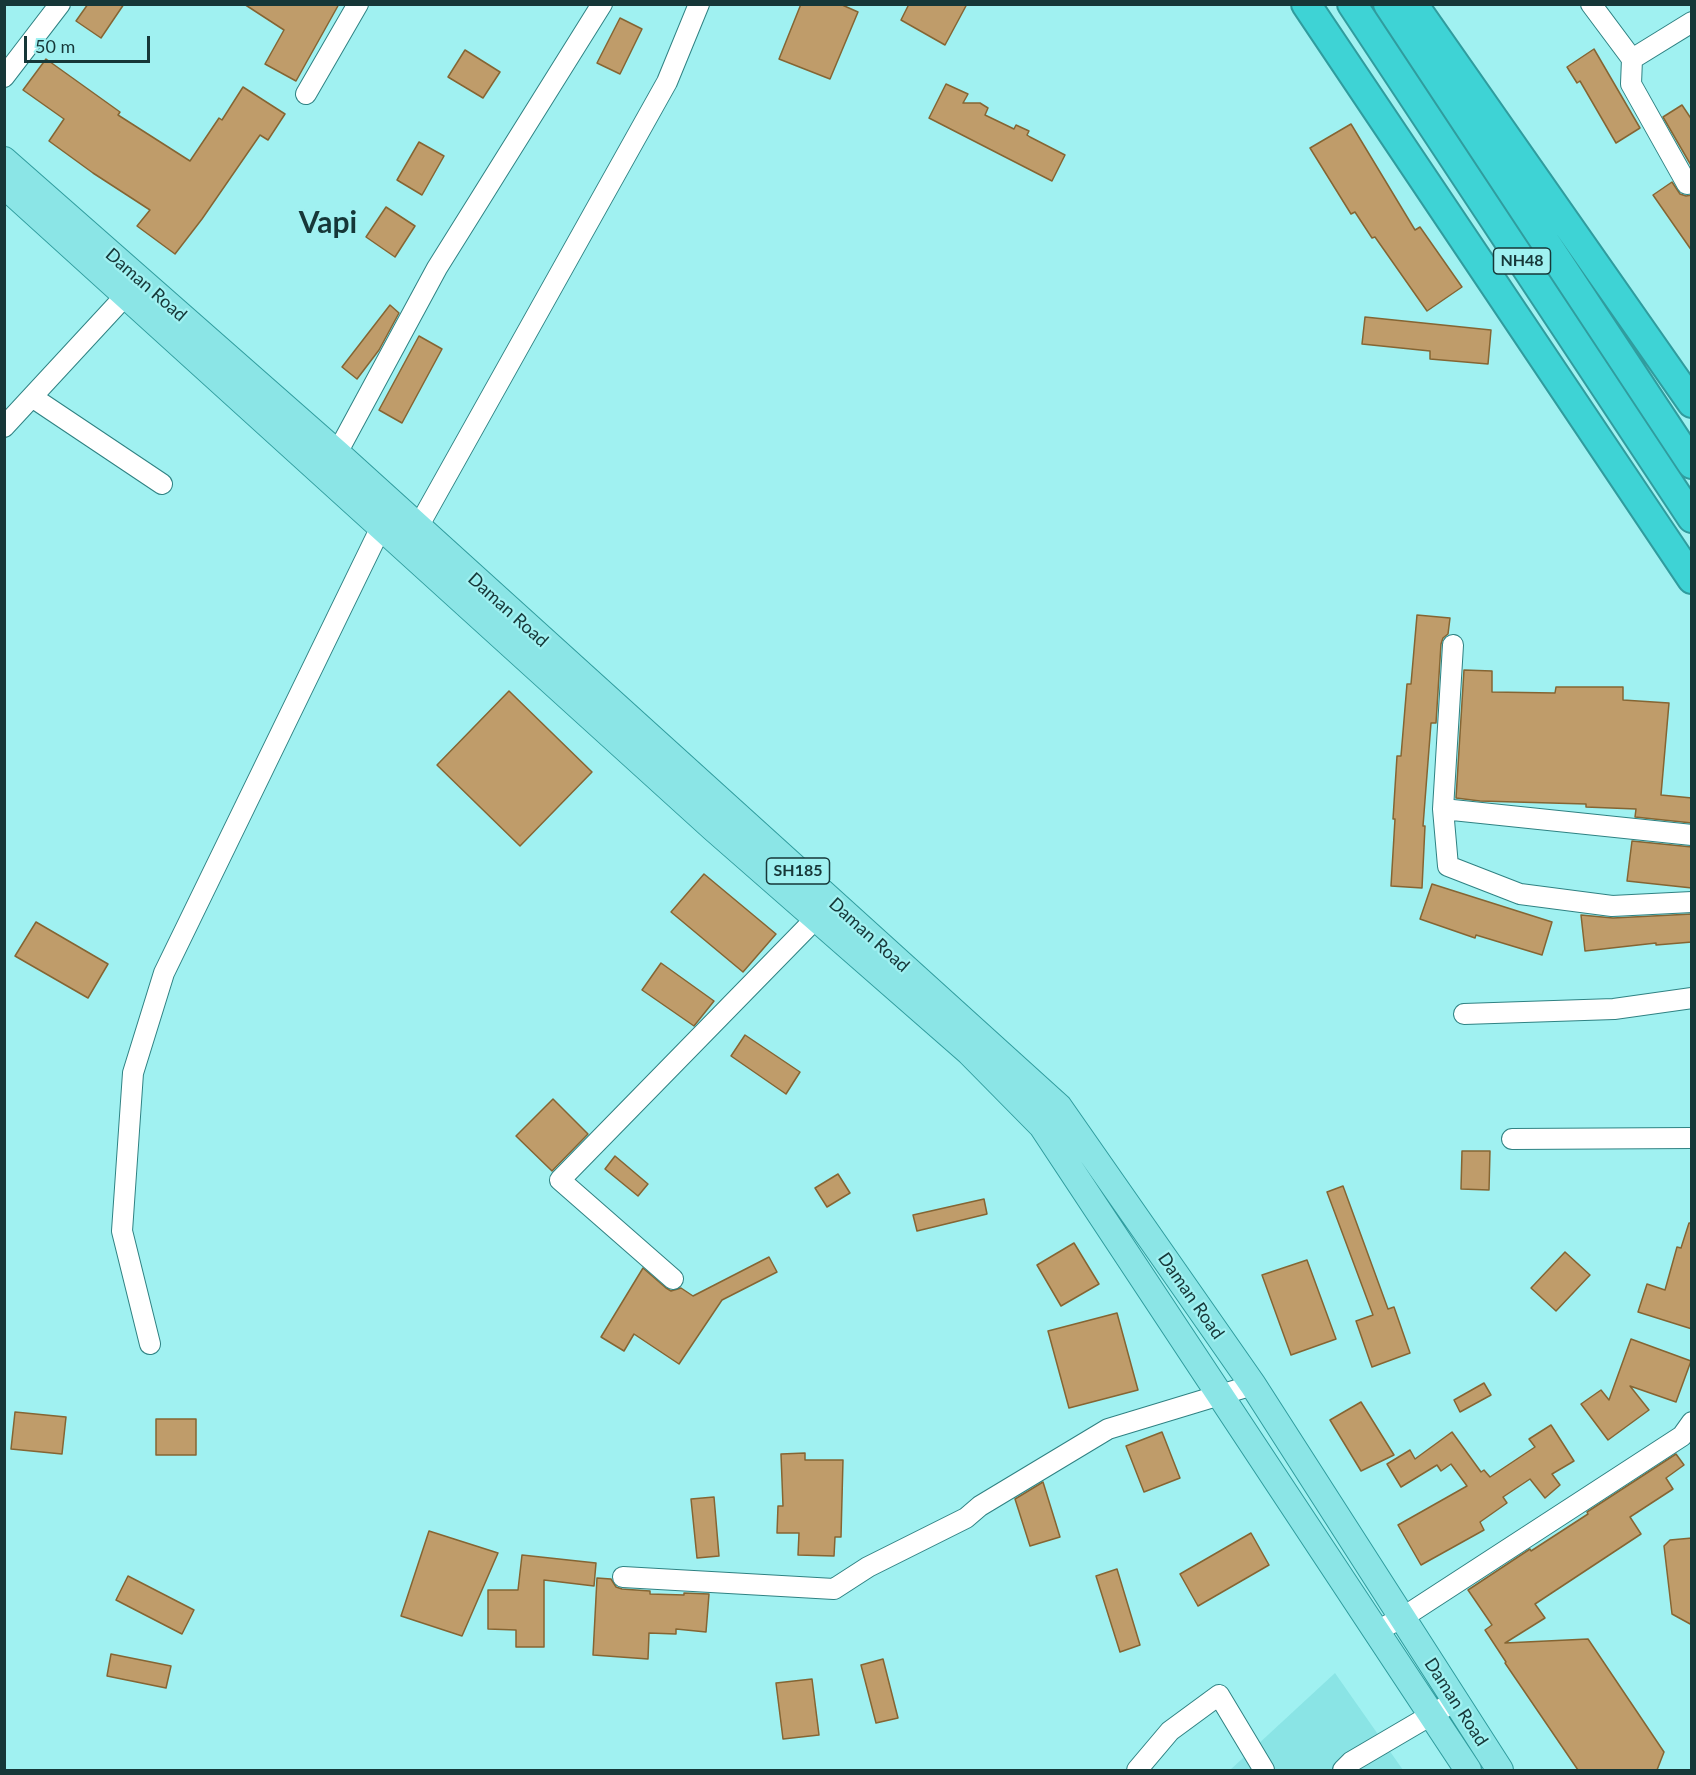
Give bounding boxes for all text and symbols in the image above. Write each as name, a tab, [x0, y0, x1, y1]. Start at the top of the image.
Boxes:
scale bar	[27, 24, 153, 62]
text: 50 m	[35, 35, 75, 57]
district label: Vapi	[299, 205, 357, 241]
street label: Daman Road	[101, 244, 191, 326]
road number: NH48	[1494, 248, 1550, 274]
street label: Daman Road	[463, 568, 553, 652]
road number: SH185	[766, 858, 830, 884]
street label: Daman Road	[824, 893, 914, 977]
street label: Daman Road	[1153, 1249, 1229, 1343]
street label: Daman Road	[1420, 1654, 1492, 1750]

